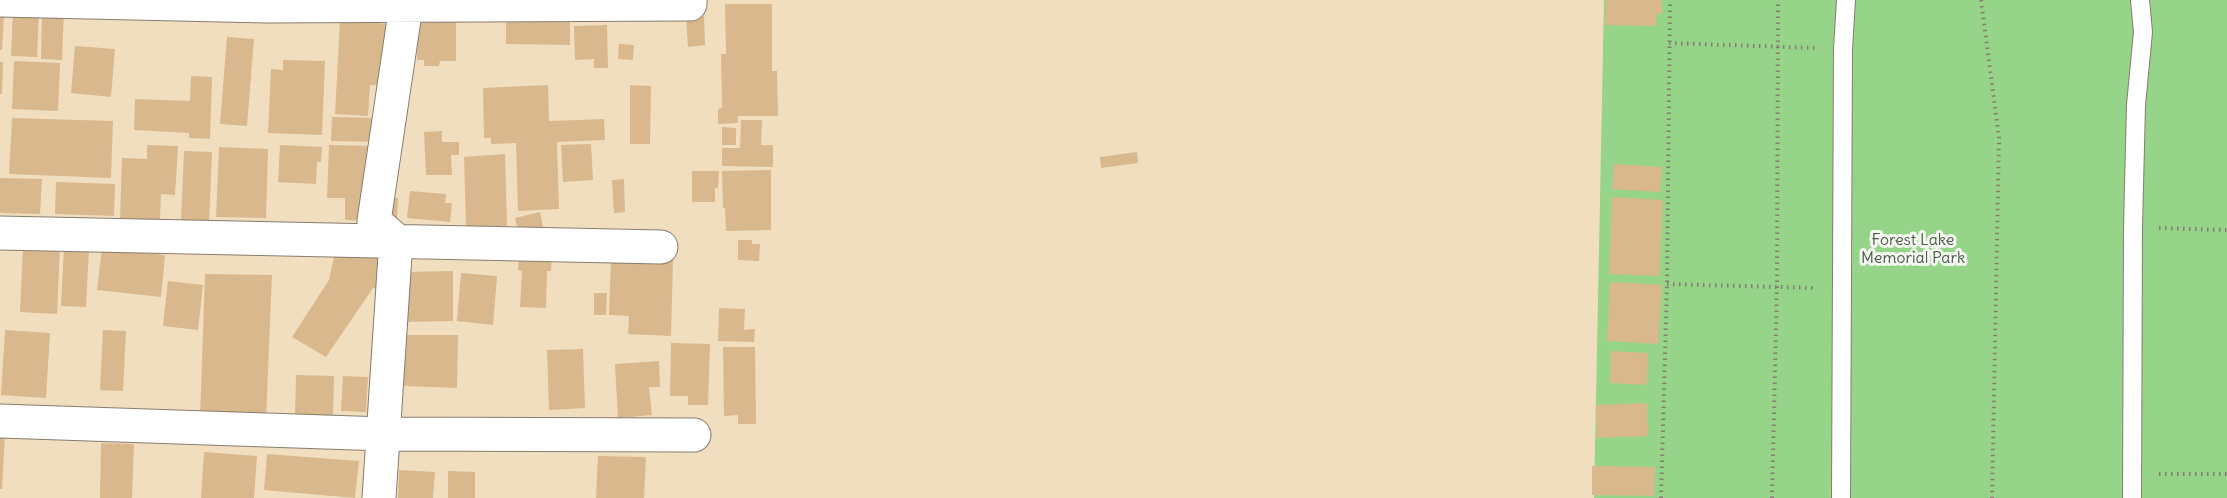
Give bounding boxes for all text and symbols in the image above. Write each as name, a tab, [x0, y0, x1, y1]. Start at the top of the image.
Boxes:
park label: Forest Lake Memorial Park	[1861, 230, 1965, 268]

